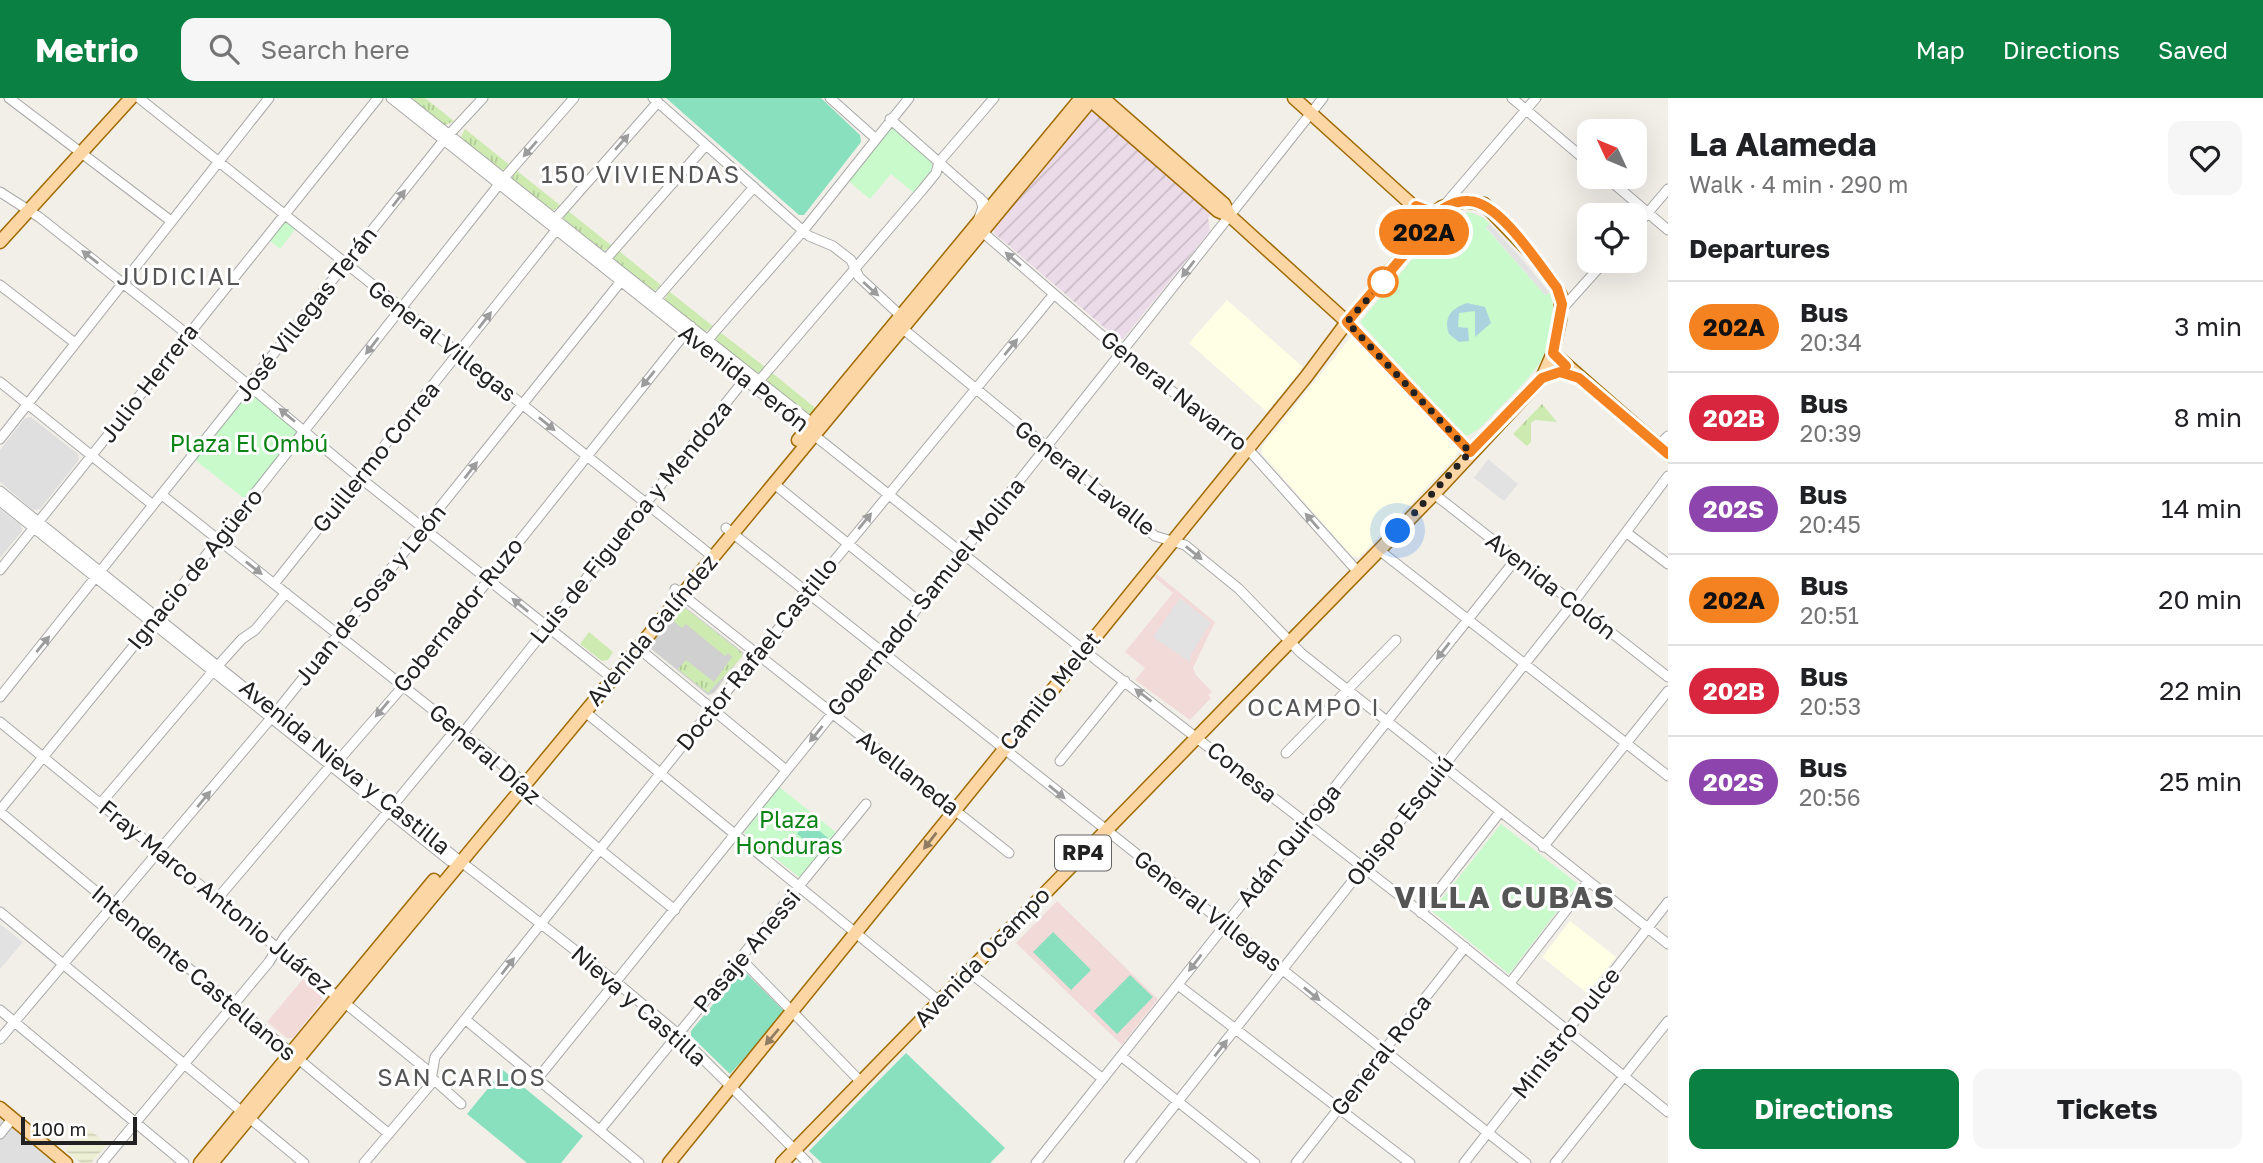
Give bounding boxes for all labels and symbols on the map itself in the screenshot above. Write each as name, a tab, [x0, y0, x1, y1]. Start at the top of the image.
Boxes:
north arrow	[1577, 119, 1647, 189]
one-way arrow	[614, 134, 629, 151]
one-way arrow	[522, 141, 538, 158]
district label: 150 VIVIENDAS	[541, 159, 741, 188]
one-way arrow	[391, 189, 406, 207]
line badge: 202A	[1375, 209, 1473, 255]
street label: José Villegas Terán	[228, 221, 382, 406]
one-way arrow	[82, 250, 99, 265]
one-way arrow	[1005, 251, 1023, 266]
one-way arrow	[1180, 260, 1195, 278]
district label: JUDICIAL	[117, 261, 241, 290]
unlabelled marker	[1368, 267, 1398, 297]
street label: General Villegas	[363, 274, 522, 407]
one-way arrow	[862, 280, 879, 296]
one-way arrow	[478, 311, 493, 329]
street label: Julio Herrera	[93, 317, 203, 447]
street label: Avenida Perón	[674, 318, 815, 437]
street label: General Navarro	[1096, 324, 1254, 456]
one-way arrow	[365, 337, 380, 355]
one-way arrow	[1003, 338, 1018, 356]
one-way arrow	[640, 370, 655, 388]
street label: Guillermo Correa	[306, 375, 445, 538]
street label: Luis de Figueroa y Mendoza	[523, 394, 737, 649]
one-way arrow	[278, 408, 295, 423]
street label: General Lavalle	[1010, 414, 1162, 541]
one-way arrow	[537, 417, 555, 432]
park label: Plaza El Ombú	[170, 429, 328, 457]
one-way arrow	[463, 461, 477, 479]
street label: Gobernador Samuel Molina	[820, 471, 1030, 721]
street label: Ignacio de Agüero	[121, 482, 268, 655]
street label: Juan de Sosa y León	[288, 498, 451, 691]
one-way arrow	[1304, 512, 1320, 530]
one-way arrow	[857, 513, 872, 530]
your location	[1380, 513, 1415, 548]
street label: Avenida Colón	[1481, 526, 1622, 645]
street label: Gobernador Ruzo	[386, 531, 528, 697]
one-way arrow	[1185, 546, 1203, 561]
street label: Avenida Galíndez	[580, 548, 723, 711]
street label: Doctor Rafael Castillo	[670, 551, 843, 756]
one-way arrow	[244, 560, 262, 575]
one-way arrow	[511, 598, 529, 613]
street label: Camilo Melet	[993, 625, 1106, 755]
one-way arrow	[35, 635, 50, 652]
one-way arrow	[1436, 641, 1451, 659]
street label: Avenida Nieva y Castilla	[235, 673, 457, 860]
one-way arrow	[1134, 688, 1152, 702]
district label: OCAMPO I	[1247, 692, 1381, 721]
street label: General Díaz	[424, 697, 547, 809]
one-way arrow	[374, 699, 389, 717]
street label: Avellaneda	[852, 724, 965, 821]
one-way arrow	[809, 725, 823, 743]
street label: Conesa	[1202, 735, 1283, 808]
street label: Obispo Esquiú	[1340, 750, 1459, 891]
street label: Adán Quiroga	[1230, 778, 1346, 911]
one-way arrow	[1047, 784, 1065, 799]
one-way arrow	[196, 790, 211, 807]
street label: Fray Marco Antonio Juárez	[94, 793, 339, 999]
park label: Plaza Honduras	[735, 805, 843, 859]
one-way arrow	[923, 831, 938, 849]
road number: RP4	[1055, 836, 1111, 870]
street label: General Villegas	[1129, 844, 1288, 977]
street label: Intendente Castellanos	[87, 878, 303, 1066]
district label: VILLA CUBAS	[1394, 879, 1616, 915]
street label: Avenida Ocampo	[907, 880, 1055, 1032]
street label: Pasaje Anessi	[687, 883, 806, 1017]
street label: Nieva y Castilla	[566, 939, 713, 1072]
one-way arrow	[1188, 954, 1203, 972]
one-way arrow	[500, 958, 515, 975]
street label: Ministro Dulce	[1505, 961, 1625, 1104]
one-way arrow	[1303, 986, 1321, 1000]
street label: General Roca	[1324, 988, 1436, 1121]
one-way arrow	[765, 1028, 780, 1045]
one-way arrow	[1213, 1040, 1228, 1058]
district label: SAN CARLOS	[377, 1062, 547, 1091]
scale bar	[21, 1114, 136, 1146]

